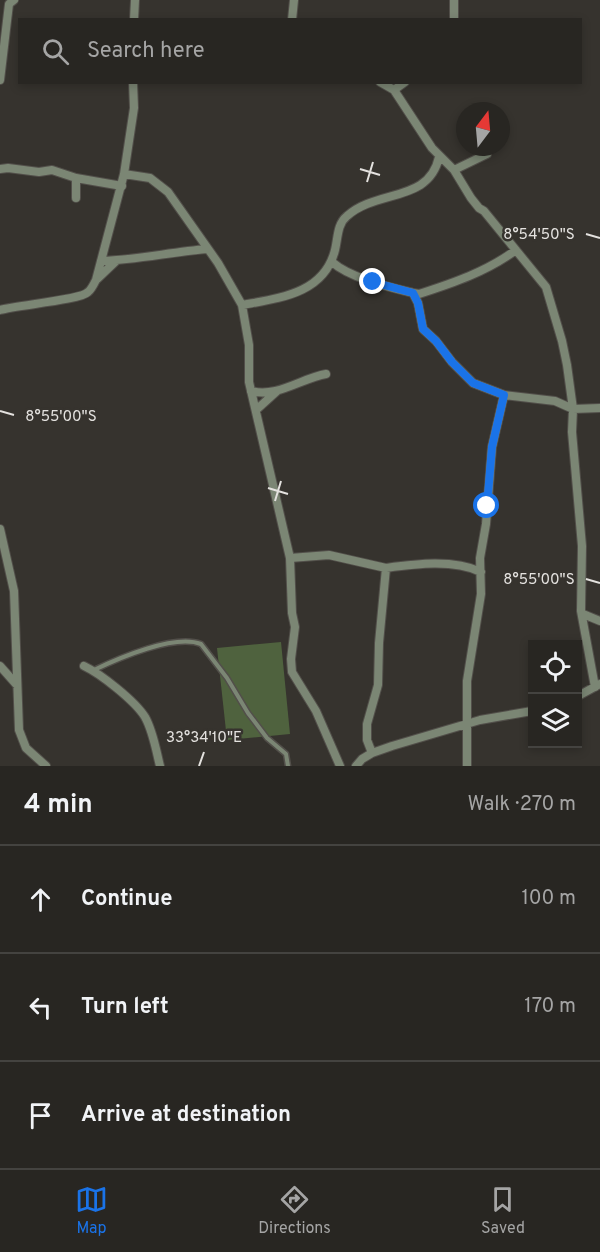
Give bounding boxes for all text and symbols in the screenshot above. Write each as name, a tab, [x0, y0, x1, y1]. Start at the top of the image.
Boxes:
search box	[18, 18, 582, 84]
icon: search	[39, 35, 72, 68]
text: Search here	[87, 38, 205, 65]
north arrow	[456, 102, 510, 156]
text: 8°54'50"S	[503, 226, 575, 245]
route end	[359, 268, 385, 294]
text: 8°55'00"S	[25, 408, 97, 427]
route start	[473, 492, 499, 518]
text: 8°55'00"S	[503, 571, 575, 590]
map controls	[528, 640, 582, 748]
button: locate	[528, 640, 582, 694]
button: layers	[528, 694, 582, 748]
text: 33°34'10"E	[166, 729, 242, 748]
text: 4 min	[24, 789, 93, 822]
text: Walk · 270 m	[468, 792, 576, 818]
icon: ahead	[24, 883, 57, 916]
text: Continue	[81, 886, 172, 913]
text: 100 m	[521, 886, 576, 912]
icon: left	[24, 991, 57, 1024]
text: Turn left	[81, 994, 169, 1021]
text: 170 m	[524, 994, 576, 1020]
icon: arrive	[24, 1099, 57, 1132]
text: Arrive at destination	[81, 1102, 291, 1129]
tab: Map	[75, 1183, 108, 1239]
tab: Directions	[258, 1183, 331, 1239]
tab: Saved	[481, 1183, 525, 1239]

